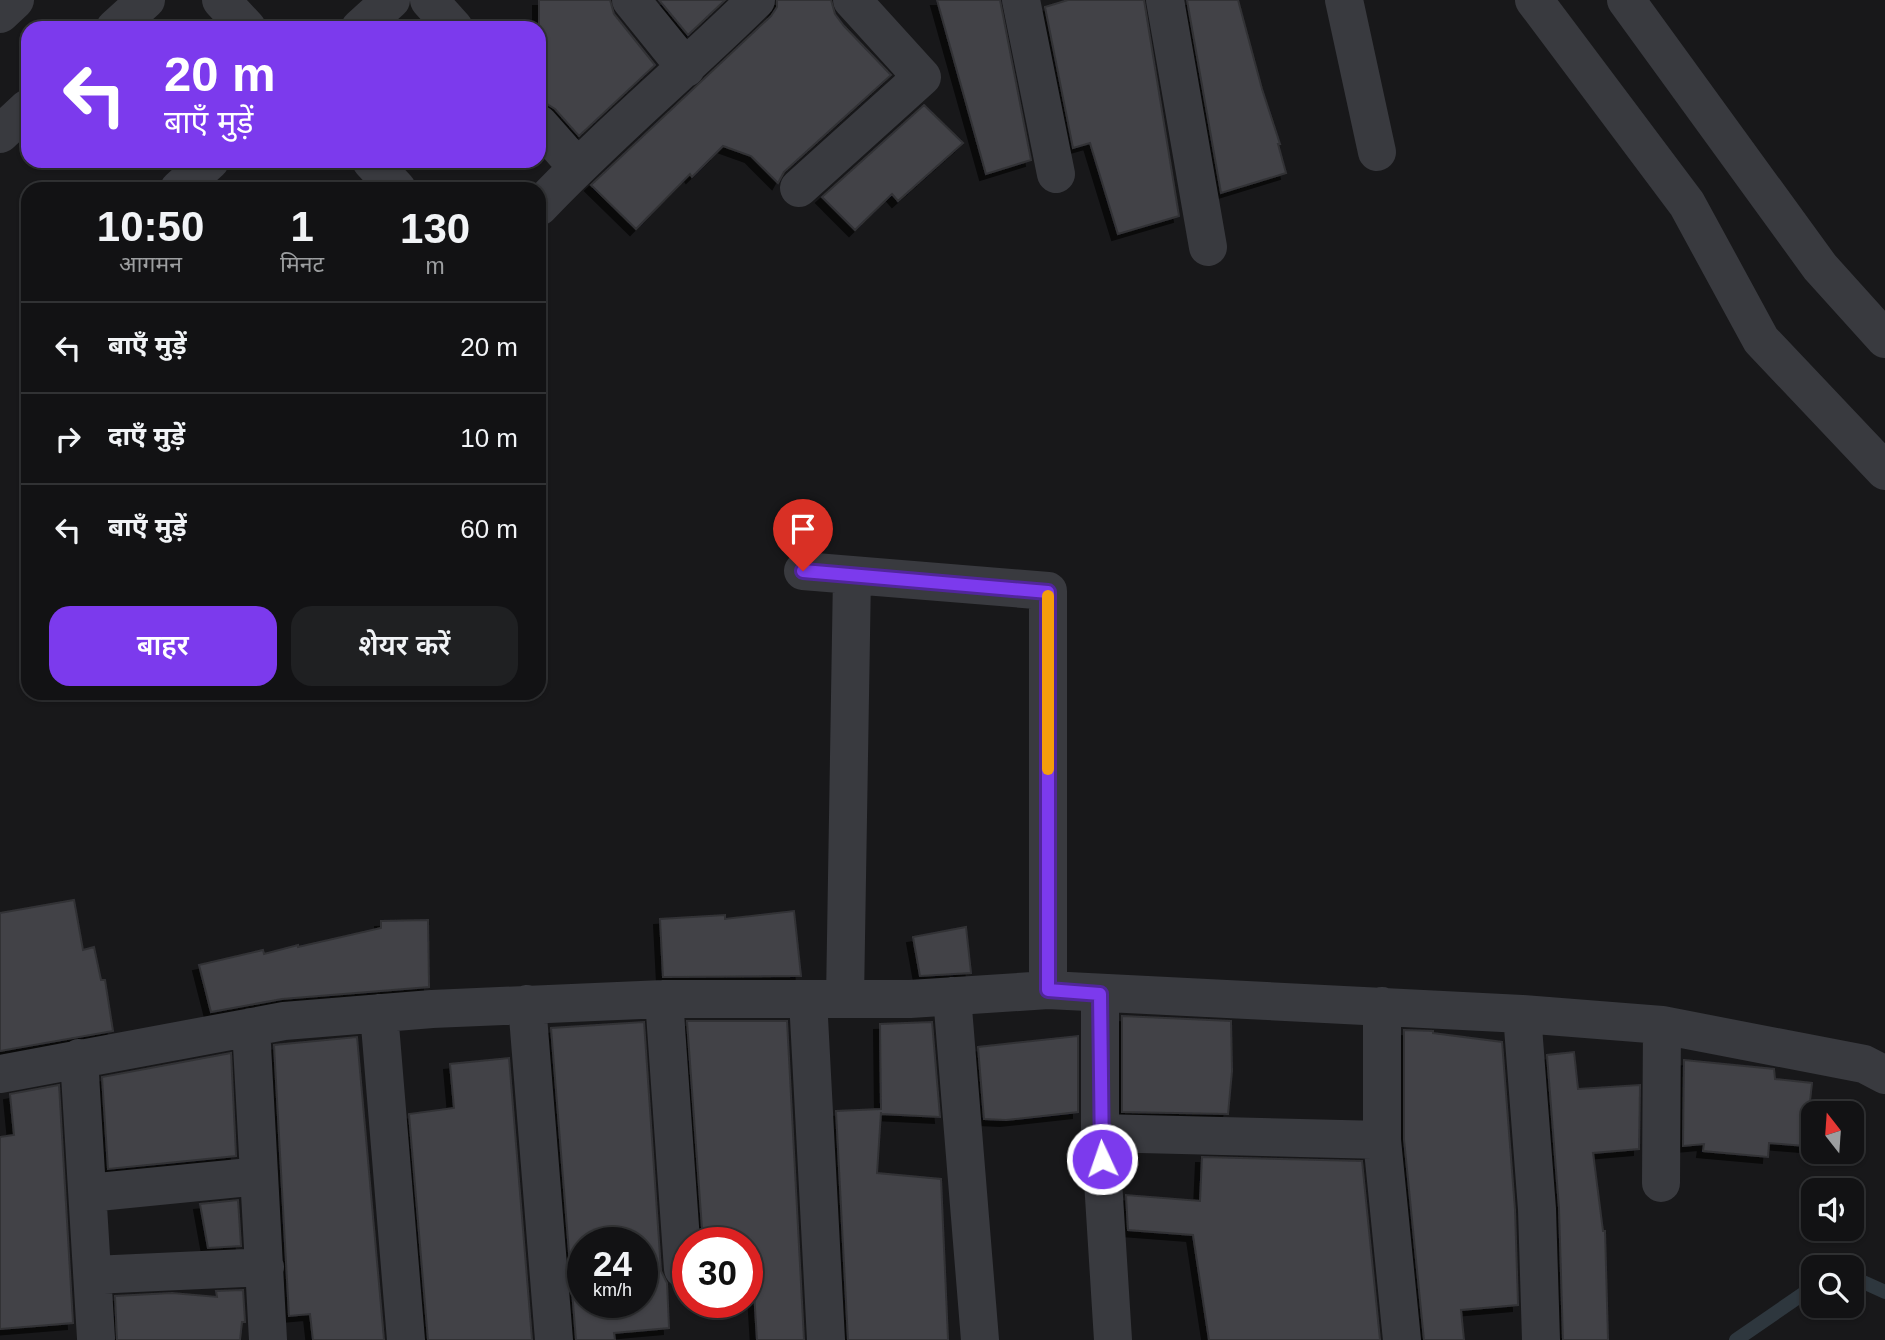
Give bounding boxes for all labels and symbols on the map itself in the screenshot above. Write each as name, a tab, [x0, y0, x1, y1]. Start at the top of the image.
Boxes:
pin	[773, 499, 833, 571]
north arrow	[1801, 1101, 1864, 1164]
position arrow	[1065, 1122, 1139, 1196]
speed limit sign: 30	[672, 1227, 763, 1318]

